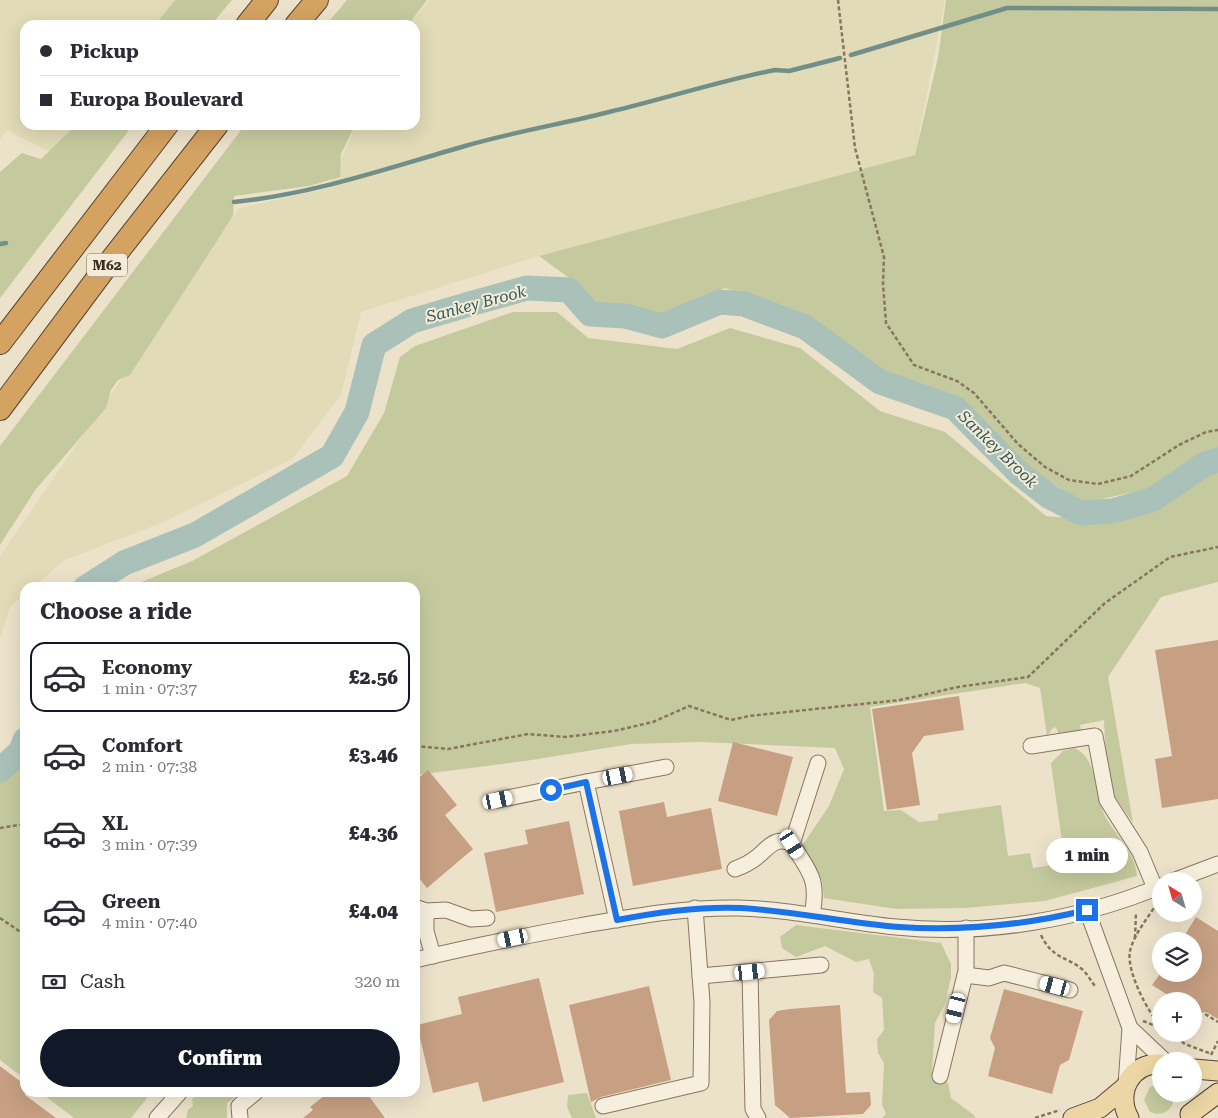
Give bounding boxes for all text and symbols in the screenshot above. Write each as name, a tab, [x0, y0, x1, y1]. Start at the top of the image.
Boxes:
text: Pickup	[70, 40, 139, 63]
text: Europa Boulevard	[70, 88, 243, 111]
road number: M62	[87, 254, 127, 276]
water label: Sankey Brook	[423, 281, 528, 327]
water label: Sankey Brook	[954, 406, 1042, 492]
text: Choose a ride	[40, 599, 192, 624]
icon: car	[42, 655, 87, 700]
text: Economy	[102, 656, 192, 679]
text: £2.56	[349, 666, 398, 689]
text: 1 min · 07:37	[102, 679, 197, 698]
icon: car	[42, 733, 87, 778]
text: Comfort	[102, 734, 183, 757]
text: £3.46	[349, 744, 398, 767]
text: 2 min · 07:38	[102, 757, 197, 776]
car	[601, 766, 634, 786]
route start	[540, 779, 562, 801]
car	[481, 790, 514, 810]
icon: car	[42, 811, 87, 856]
text: XL	[102, 812, 128, 835]
text: £4.36	[349, 822, 398, 845]
car	[777, 827, 806, 861]
text: 3 min · 07:39	[102, 835, 197, 854]
callout: 1 min	[1046, 838, 1128, 872]
text: 1 min	[1065, 846, 1109, 865]
north arrow	[1152, 872, 1202, 922]
map controls	[1152, 872, 1202, 1102]
icon: car	[42, 889, 87, 934]
text: Green	[102, 890, 160, 913]
route end	[1076, 899, 1098, 921]
text: £4.04	[349, 900, 398, 923]
text: 4 min · 07:40	[102, 913, 197, 932]
car	[496, 928, 529, 948]
button: layers	[1152, 932, 1202, 982]
car	[734, 963, 765, 981]
icon: cash	[40, 968, 68, 996]
text: Cash	[80, 970, 125, 993]
text: 320 m	[354, 972, 400, 991]
car	[1038, 975, 1071, 997]
car	[945, 992, 966, 1024]
button: +	[1152, 992, 1202, 1042]
button: Confirm	[40, 1029, 400, 1087]
button: −	[1152, 1052, 1202, 1102]

